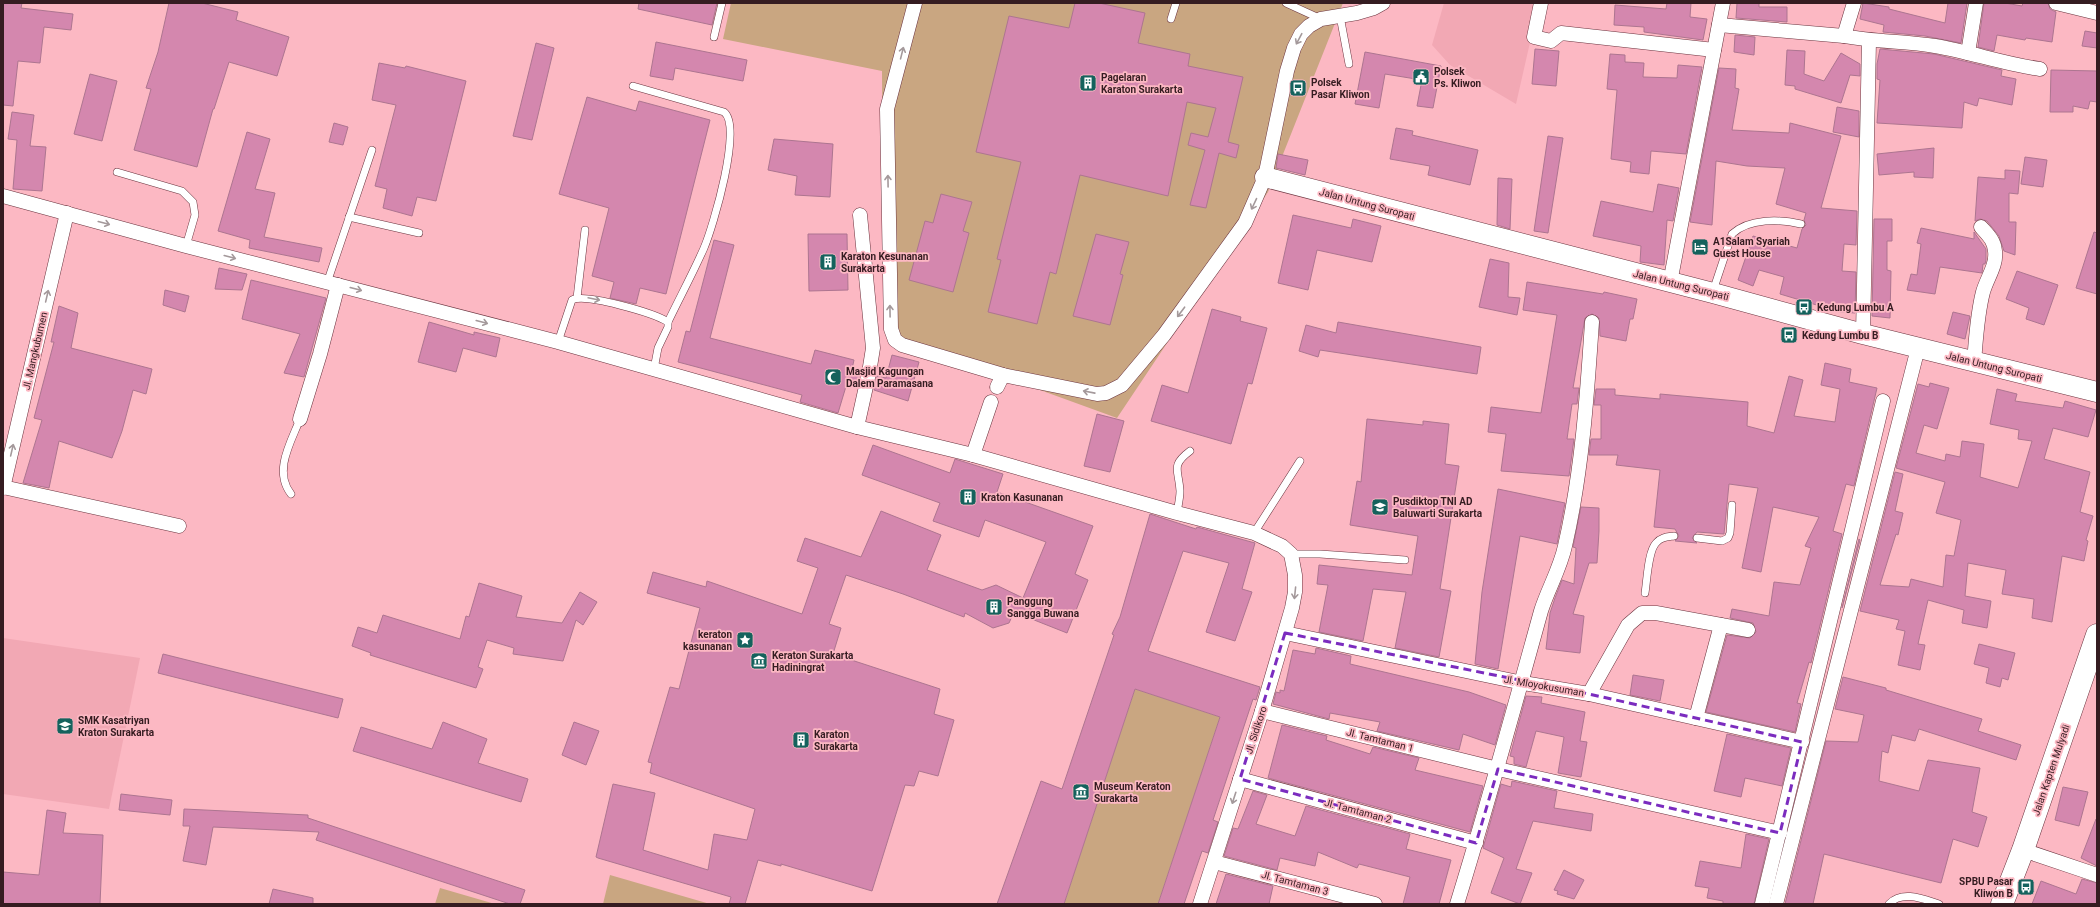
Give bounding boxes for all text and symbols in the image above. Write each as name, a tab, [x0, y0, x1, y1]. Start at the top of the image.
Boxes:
one-way arrow	[1294, 33, 1302, 45]
one-way arrow	[899, 47, 906, 60]
place label: Polsek Ps. Kliwon	[1434, 66, 1482, 89]
public building icon: Polsek Ps. Kliwon	[1411, 67, 1431, 87]
place label: Pagelaran Karaton Surakarta	[1101, 72, 1183, 95]
building icon: Pagelaran Karaton Surakarta	[1078, 73, 1098, 93]
place label: Polsek Pasar Kliwon	[1311, 77, 1370, 100]
bus stop icon: Polsek Pasar Kliwon	[1288, 78, 1308, 98]
one-way arrow	[884, 175, 892, 188]
street label: Jalan Untung Suropati	[1318, 186, 1416, 222]
one-way arrow	[1250, 198, 1257, 210]
one-way arrow	[98, 220, 111, 227]
place label: A1Salam Syariah Guest House	[1713, 236, 1790, 259]
hotel icon: A1Salam Syariah Guest House	[1690, 237, 1710, 257]
place label: Karaton Kesunanan Surakarta	[841, 251, 929, 274]
building icon: Karaton Kesunanan Surakarta	[818, 252, 838, 272]
one-way arrow	[223, 254, 236, 261]
street label: Jalan Untung Suropati	[1632, 268, 1730, 302]
one-way arrow	[349, 286, 362, 293]
one-way arrow	[44, 290, 52, 303]
one-way arrow	[587, 296, 600, 304]
bus stop icon: Kedung Lumbu A	[1794, 297, 1814, 317]
place label: Kedung Lumbu A	[1817, 302, 1894, 313]
one-way arrow	[886, 305, 894, 318]
one-way arrow	[1177, 306, 1185, 317]
street label: Jl. Mangkubumen	[21, 311, 49, 391]
one-way arrow	[475, 319, 488, 326]
bus stop icon: Kedung Lumbu B	[1779, 325, 1799, 345]
place label: Kedung Lumbu B	[1802, 330, 1878, 341]
street label: Jalan Untung Suropati	[1945, 350, 2043, 384]
place label: Masjid Kagungan Dalem Paramasana	[846, 366, 934, 389]
mosque icon: Masjid Kagungan Dalem Paramasana	[823, 367, 843, 387]
one-way arrow	[1082, 388, 1095, 396]
one-way arrow	[8, 444, 16, 457]
building icon: Kraton Kasunanan	[958, 487, 978, 507]
place label: Kraton Kasunanan	[981, 492, 1064, 503]
place label: Pusdiktop TNI AD Baluwarti Surakarta	[1393, 496, 1483, 519]
school or university icon: Pusdiktop TNI AD Baluwarti Surakarta	[1370, 497, 1390, 517]
one-way arrow	[1291, 586, 1298, 599]
place label: Panggung Sangga Buwana	[1007, 596, 1080, 619]
building icon: Panggung Sangga Buwana	[984, 597, 1004, 617]
place label: keraton kasunanan	[683, 629, 732, 652]
place icon: keraton kasunanan	[735, 630, 755, 650]
place label: Keraton Surakarta Hadiningrat	[772, 650, 854, 673]
museum icon: Keraton Surakarta Hadiningrat	[749, 651, 769, 671]
street label: Jl. Mloyokusuman	[1503, 674, 1585, 698]
street label: Jl. Sidikoro	[1243, 705, 1269, 755]
place label: SMK Kasatriyan Kraton Surakarta	[78, 715, 155, 738]
school or university icon: SMK Kasatriyan Kraton Surakarta	[55, 716, 75, 736]
street label: Jalan Kapten Mulyadi	[2030, 723, 2072, 817]
street label: Jl. Tamtaman 1	[1345, 726, 1415, 754]
place label: Karaton Surakarta	[814, 729, 859, 752]
building icon: Karaton Surakarta	[791, 730, 811, 750]
place label: Museum Keraton Surakarta	[1094, 781, 1171, 804]
museum icon: Museum Keraton Surakarta	[1071, 782, 1091, 802]
one-way arrow	[1230, 791, 1237, 804]
street label: Jl. Tamtaman 2	[1323, 797, 1393, 825]
street label: Jl. Tamtaman 3	[1260, 869, 1330, 897]
place label: SPBU Pasar Kliwon B	[1959, 876, 2013, 899]
bus stop icon: SPBU Pasar Kliwon B	[2016, 877, 2036, 897]

